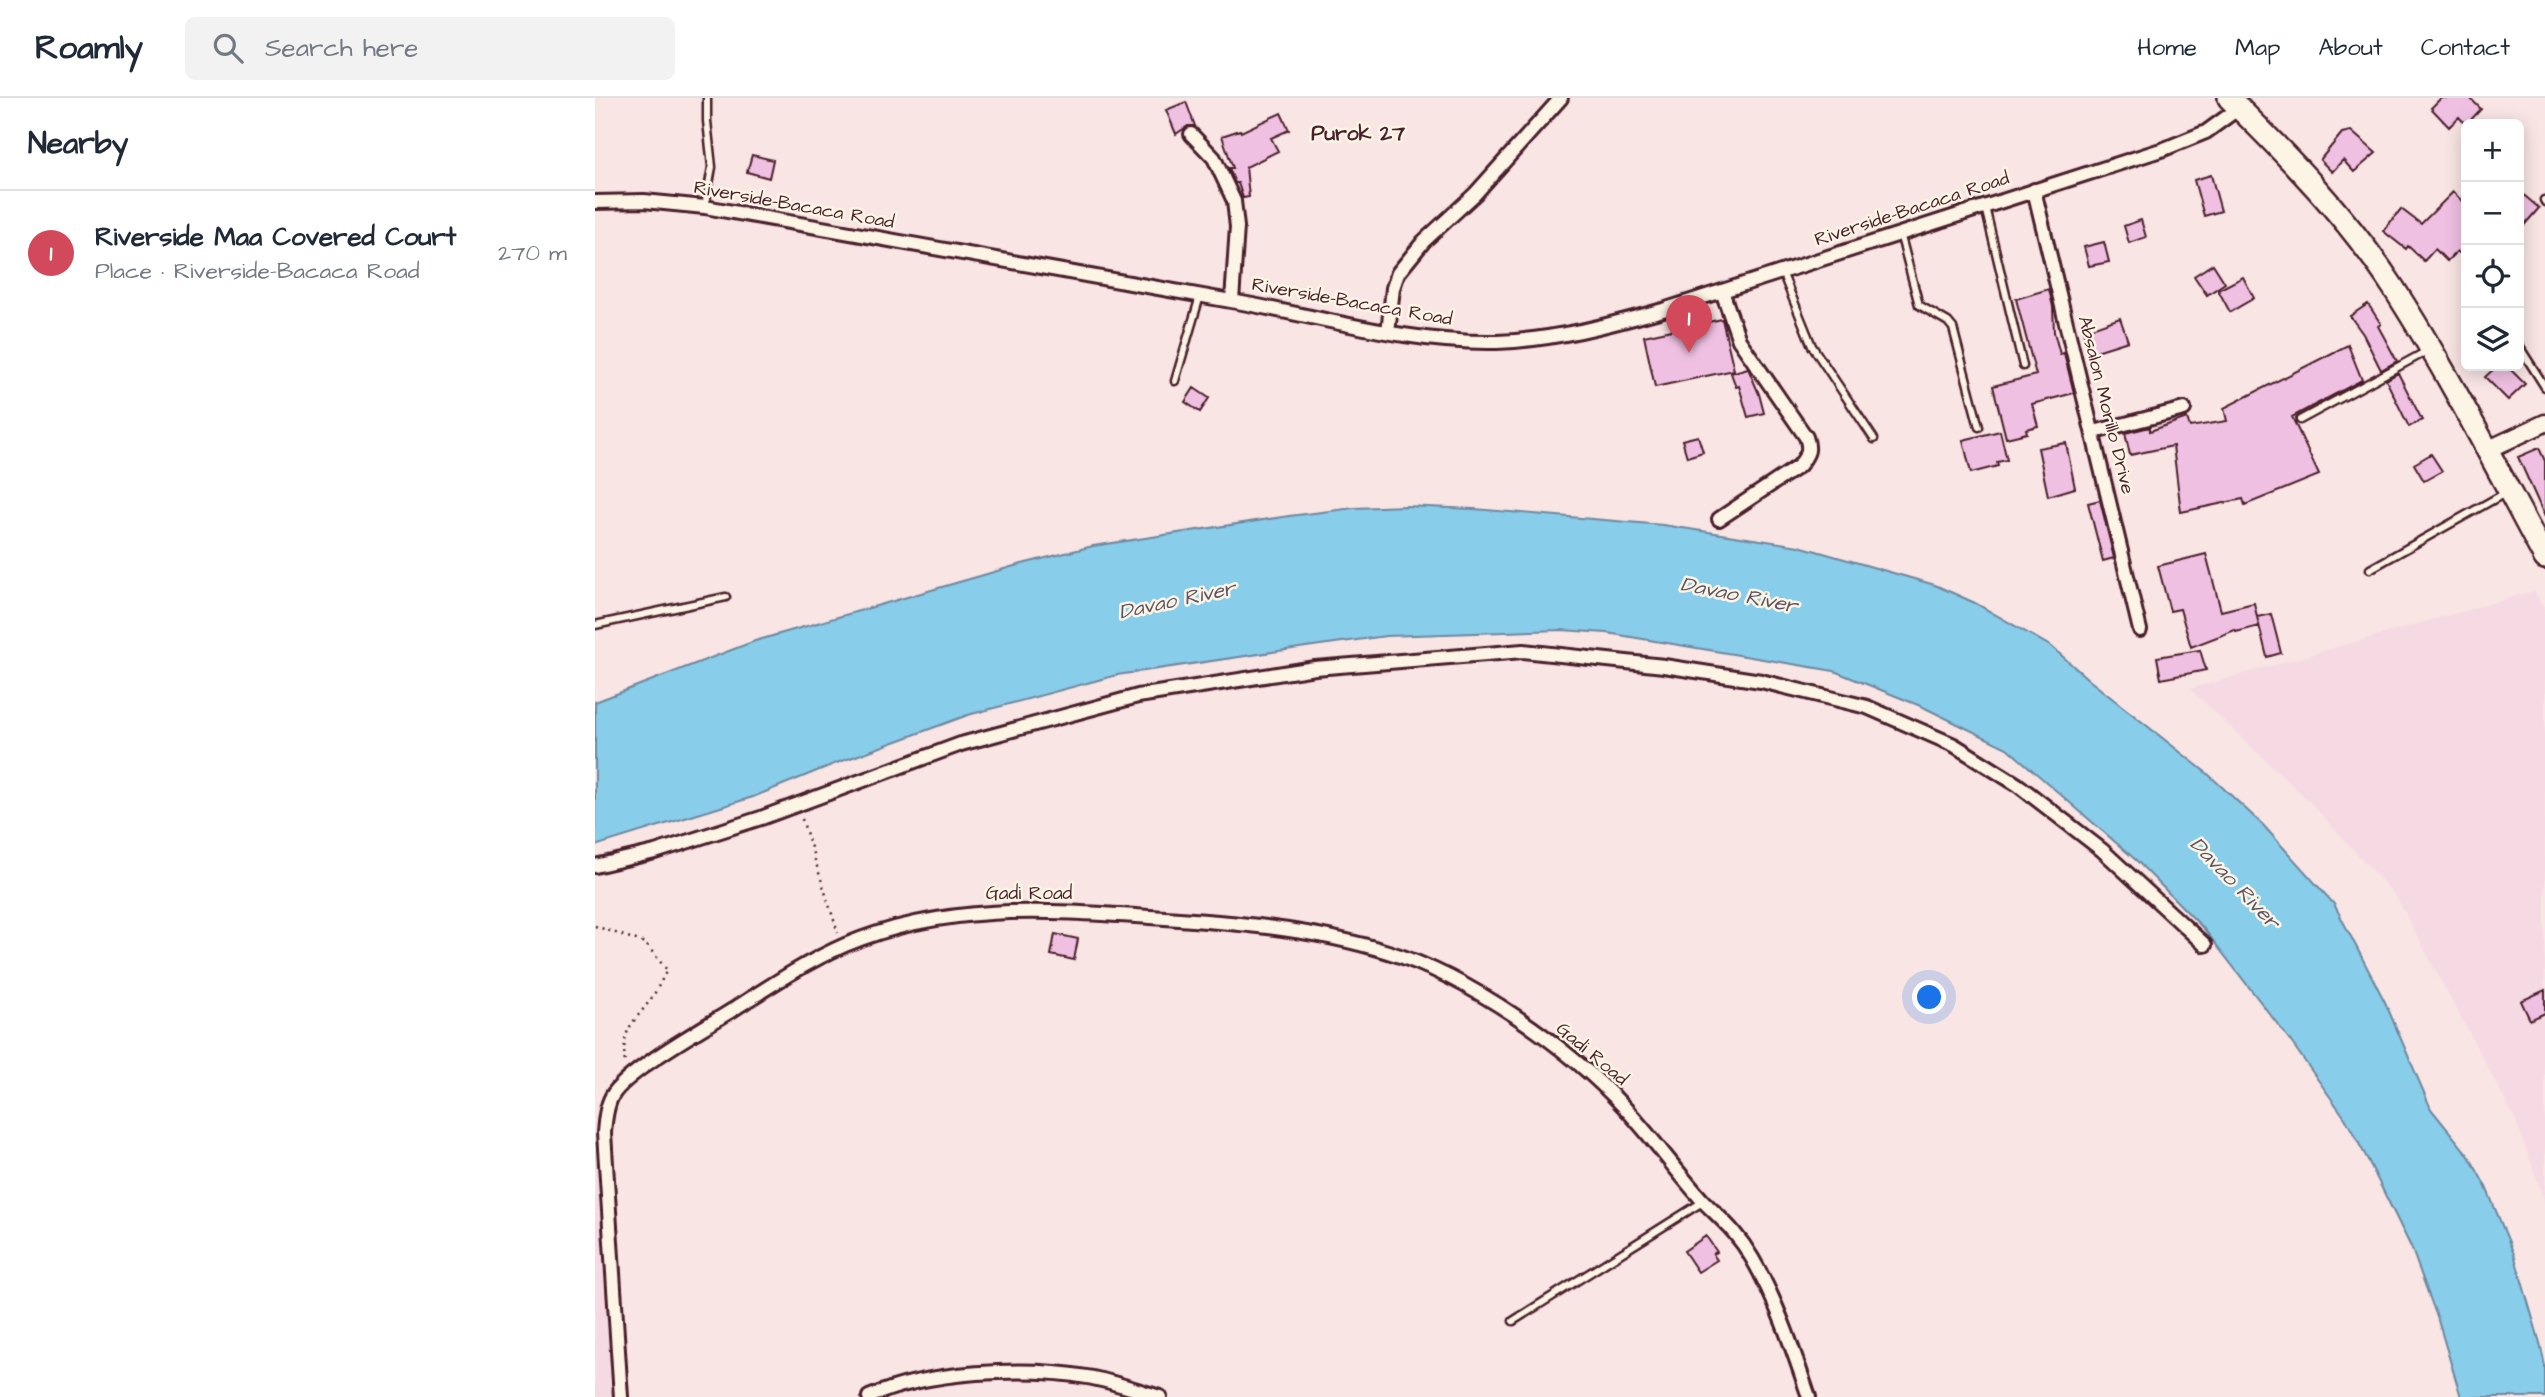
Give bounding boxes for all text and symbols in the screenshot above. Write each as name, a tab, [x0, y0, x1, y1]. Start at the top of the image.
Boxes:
search box	[185, 17, 675, 80]
text: Roamly	[35, 25, 143, 71]
icon: search	[209, 29, 247, 67]
text: Search here	[265, 30, 418, 66]
text: Home	[2137, 31, 2197, 65]
text: Map	[2235, 31, 2280, 65]
text: About	[2318, 31, 2383, 65]
text: Contact	[2421, 31, 2510, 65]
district label: Purok 27	[1311, 119, 1405, 148]
map controls	[2461, 119, 2524, 371]
button: +	[2461, 119, 2524, 182]
text: Nearby	[28, 123, 128, 165]
street label: Riverside-Bacaca Road	[1811, 165, 2013, 253]
street label: Riverside-Bacaca Road	[692, 174, 897, 236]
button: −	[2461, 182, 2524, 245]
text: Riverside Maa Covered Court	[95, 219, 456, 255]
text: 1	[50, 237, 52, 269]
text: 270 m	[498, 237, 567, 269]
button: locate	[2461, 245, 2524, 308]
text: Place · Riverside-Bacaca Road	[95, 255, 420, 287]
street label: Riverside-Bacaca Road	[1250, 271, 1455, 333]
pin: 1	[1666, 295, 1712, 353]
button: layers	[2461, 308, 2524, 371]
street label: Absalon Morillo Drive	[2071, 313, 2141, 497]
water label: Davao River	[1678, 569, 1802, 621]
water label: Davao River	[1116, 573, 1240, 626]
water label: Davao River	[2184, 830, 2288, 937]
street label: Gadi Road	[986, 880, 1073, 907]
your location	[1912, 980, 1946, 1014]
street label: Gadi Road	[1550, 1016, 1634, 1092]

